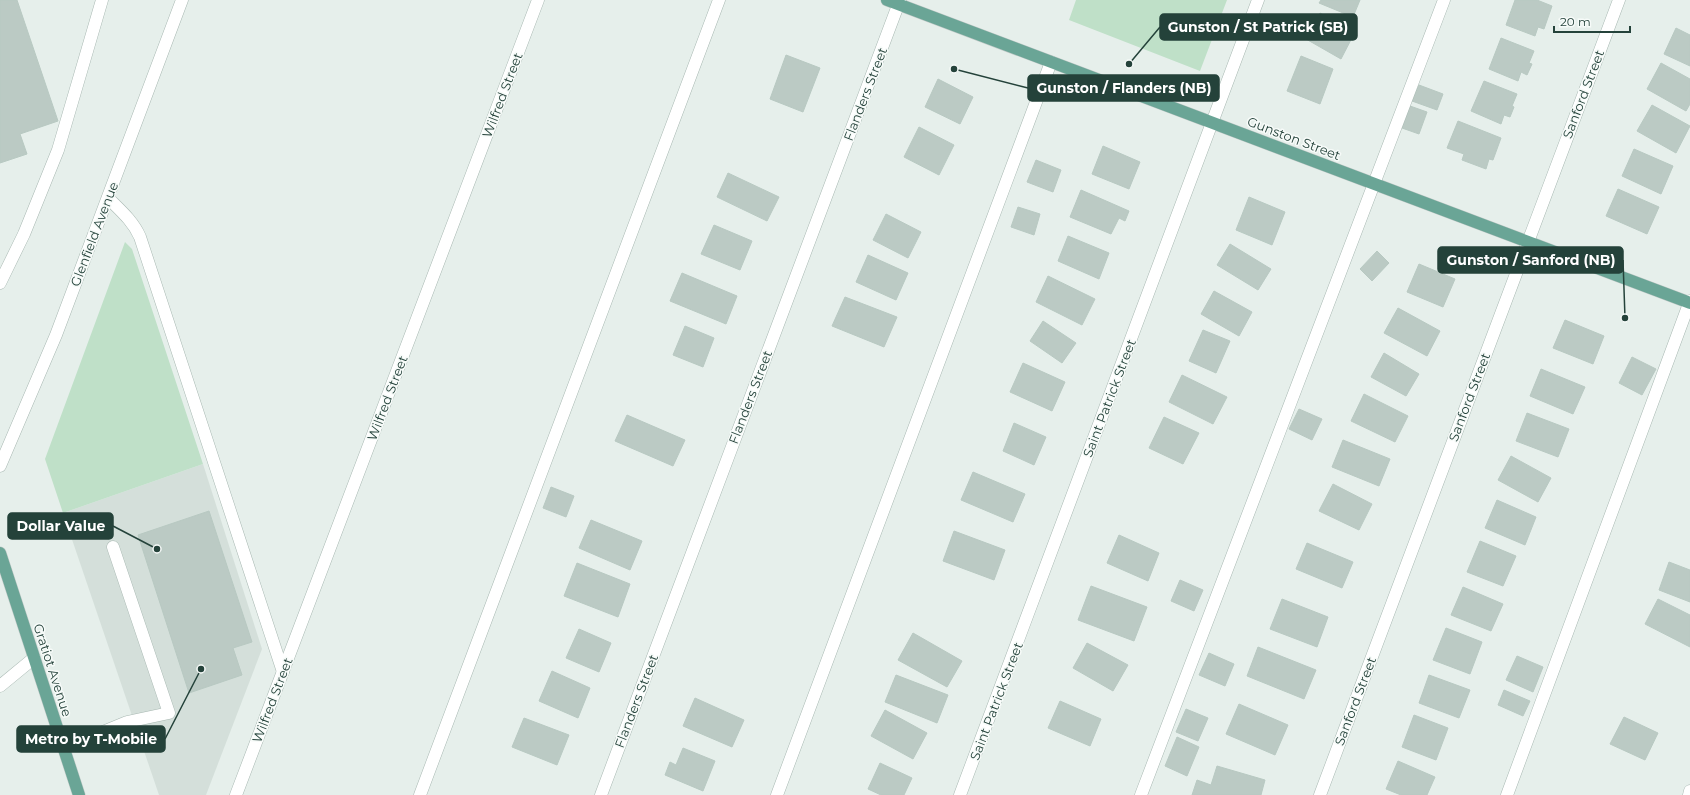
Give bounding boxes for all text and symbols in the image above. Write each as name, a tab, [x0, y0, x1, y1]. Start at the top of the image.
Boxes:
scale bar	[1554, 8, 1630, 34]
callout: Gunston / St Patrick (SB)	[1160, 14, 1357, 40]
text: 20 m	[1560, 14, 1591, 29]
text: Gunston / St Patrick (SB)	[1168, 18, 1348, 36]
street label: Flanders Street	[840, 45, 890, 143]
street label: Sanford Street	[1559, 48, 1607, 140]
street label: Wilfred Street	[478, 50, 526, 140]
callout: Gunston / Flanders (NB)	[1028, 75, 1219, 101]
text: Gunston / Flanders (NB)	[1036, 79, 1212, 97]
street label: Gunston Street	[1245, 113, 1343, 163]
street label: Glenfield Avenue	[67, 179, 121, 289]
callout: Gunston / Sanford (NB)	[1438, 247, 1623, 273]
text: Gunston / Sanford (NB)	[1447, 251, 1615, 269]
street label: Saint Patrick Street	[1079, 337, 1139, 459]
street label: Flanders Street	[725, 348, 775, 446]
street label: Sanford Street	[1445, 351, 1493, 443]
street label: Wilfred Street	[363, 353, 411, 443]
callout: Dollar Value	[8, 513, 113, 539]
text: Dollar Value	[17, 517, 106, 535]
street label: Gratiot Avenue	[30, 621, 76, 719]
street label: Saint Patrick Street	[966, 640, 1026, 762]
street label: Flanders Street	[611, 652, 661, 750]
street label: Wilfred Street	[248, 655, 296, 745]
street label: Sanford Street	[1331, 655, 1379, 747]
callout: Metro by T-Mobile	[17, 726, 165, 752]
text: Metro by T-Mobile	[25, 730, 157, 748]

